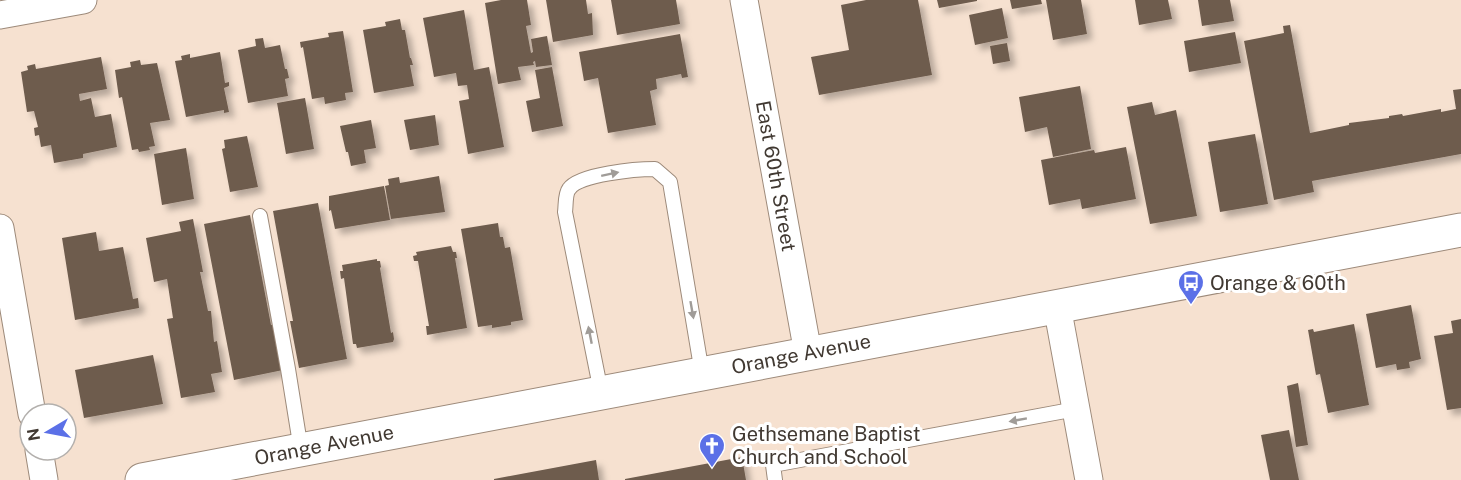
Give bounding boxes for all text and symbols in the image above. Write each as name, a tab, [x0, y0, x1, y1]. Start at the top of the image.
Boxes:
street label: East 60th Street	[751, 99, 801, 253]
one-way arrow	[601, 168, 619, 178]
bus stop icon: Orange & 60th	[1176, 268, 1206, 306]
place label: Orange & 60th	[1210, 271, 1346, 295]
one-way arrow	[687, 301, 696, 320]
one-way arrow	[585, 325, 594, 344]
street label: Orange Avenue	[729, 329, 873, 379]
north arrow	[18, 402, 78, 462]
one-way arrow	[1008, 416, 1027, 425]
street label: Orange Avenue	[252, 420, 396, 470]
place label: Gethsemane Baptist Church and School	[732, 422, 920, 469]
text: N	[23, 427, 44, 442]
church icon: Gethsemane Baptist Church and School	[697, 431, 727, 469]

